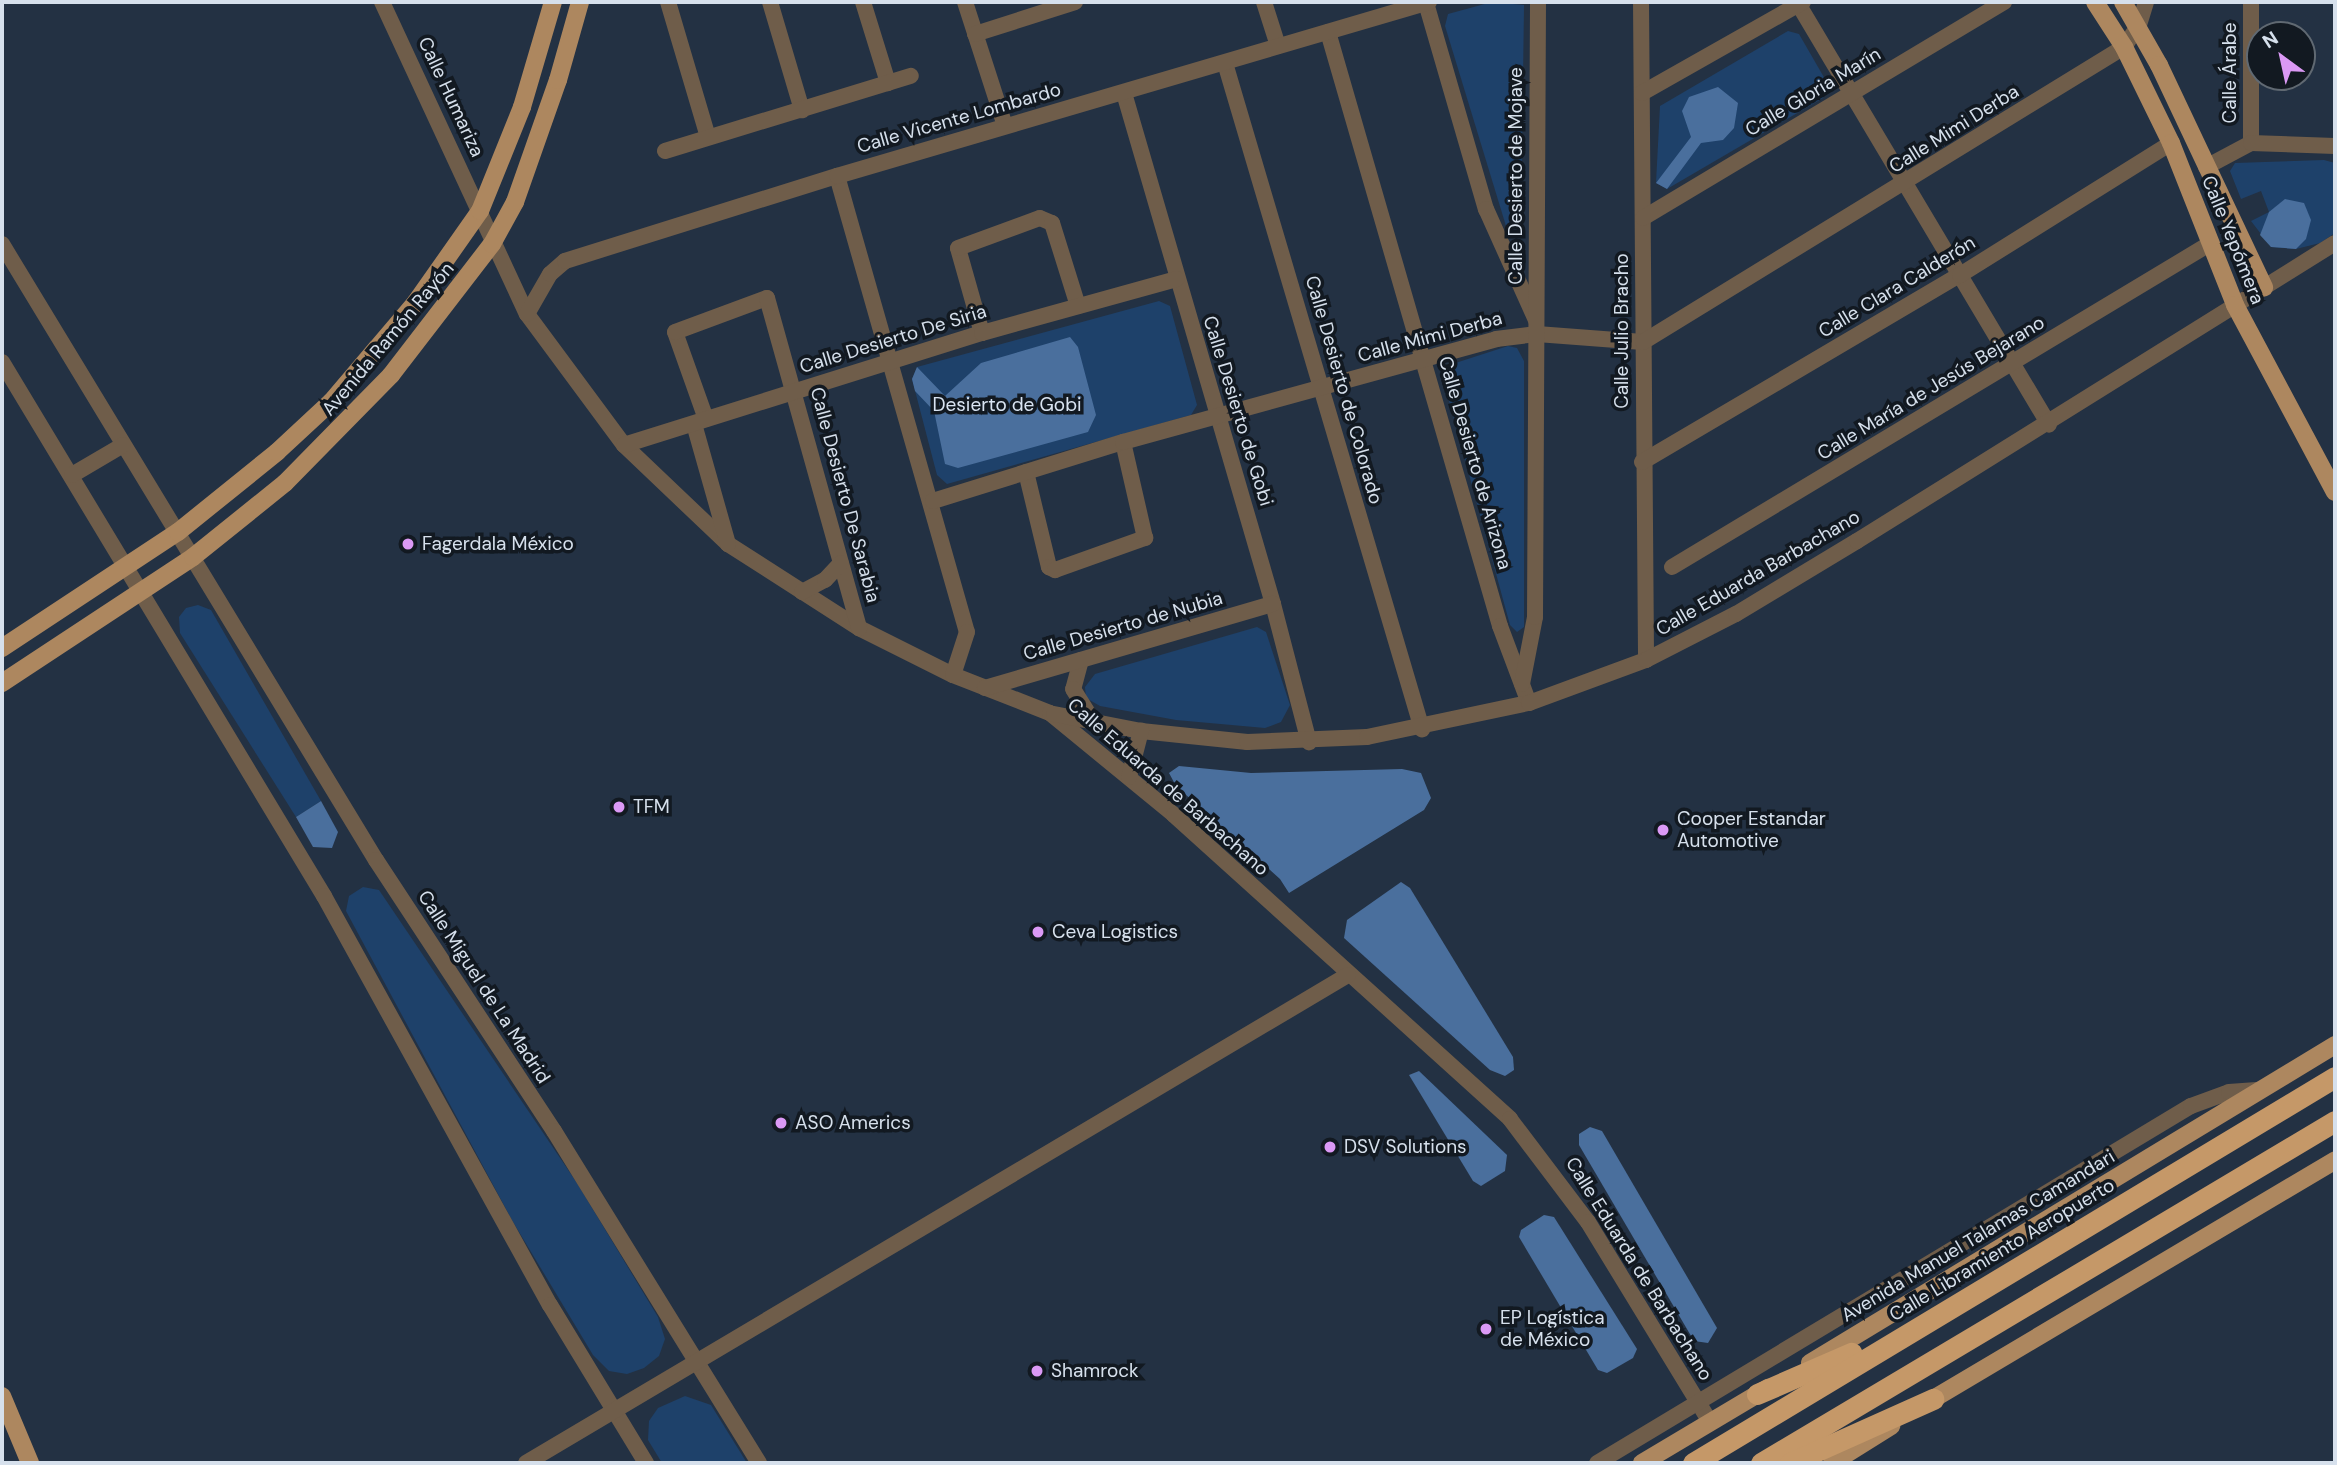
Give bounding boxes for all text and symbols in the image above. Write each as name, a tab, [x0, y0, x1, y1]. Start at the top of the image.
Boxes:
north arrow	[2246, 21, 2316, 91]
street label: Calle Árabe	[2219, 23, 2241, 123]
text: N	[2258, 25, 2283, 54]
street label: Calle Humariza	[413, 33, 489, 161]
street label: Calle Gloria Marín	[1741, 43, 1885, 141]
street label: Calle Desierto de Mojave	[1505, 67, 1527, 285]
street label: Calle Vicente Lombardo	[854, 78, 1064, 158]
street label: Calle Mimi Derba	[1885, 80, 2023, 178]
street label: Calle Yepómera	[2197, 172, 2269, 308]
street label: Calle Clara Calderón	[1815, 231, 1979, 343]
street label: Calle Julio Bracho	[1611, 253, 1633, 409]
street label: Avenida Ramón Rayón	[317, 258, 459, 420]
street label: Calle Desierto de Colorado	[1300, 273, 1388, 507]
street label: Calle Desierto De Siria	[797, 300, 989, 378]
street label: Calle Mimi Derba	[1355, 307, 1505, 367]
street label: Calle María de Jesús Bejarano	[1813, 311, 2049, 465]
street label: Calle Desierto de Gobi	[1198, 313, 1278, 509]
street label: Calle Desierto de Arizona	[1434, 354, 1516, 572]
street label: Calle Desierto De Sarabia	[805, 385, 885, 605]
park label: Desierto de Gobi	[932, 394, 1082, 416]
street label: Calle Eduarda Barbachano	[1652, 505, 1864, 641]
place label: Fagerdala México	[422, 533, 574, 555]
marker: Fagerdala México	[400, 536, 416, 552]
street label: Calle Desierto de Nubia	[1021, 587, 1225, 665]
street label: Calle Eduarda de Barbachano	[1063, 693, 1273, 881]
place label: TFM	[633, 796, 670, 818]
marker: TFM	[611, 799, 627, 815]
place label: Cooper Estandar Automotive	[1677, 808, 1826, 852]
marker: Cooper Estandar Automotive	[1655, 822, 1671, 838]
street label: Calle Miguel de La Madrid	[413, 886, 555, 1088]
place label: Ceva Logistics	[1052, 921, 1178, 943]
marker: Ceva Logistics	[1030, 924, 1046, 940]
place label: ASO Americs	[795, 1112, 911, 1134]
marker: ASO Americs	[773, 1115, 789, 1131]
place label: DSV Solutions	[1344, 1136, 1467, 1158]
marker: DSV Solutions	[1322, 1139, 1338, 1155]
street label: Avenida Manuel Talamas Camandari	[1837, 1145, 2119, 1327]
street label: Calle Eduarda de Barbachano	[1561, 1153, 1717, 1385]
street label: Calle Libramiento Aeropuerto	[1885, 1174, 2119, 1326]
place label: EP Logística de México	[1500, 1307, 1604, 1351]
marker: EP Logística de México	[1478, 1321, 1494, 1337]
place label: Shamrock	[1051, 1360, 1139, 1382]
marker: Shamrock	[1029, 1363, 1045, 1379]

